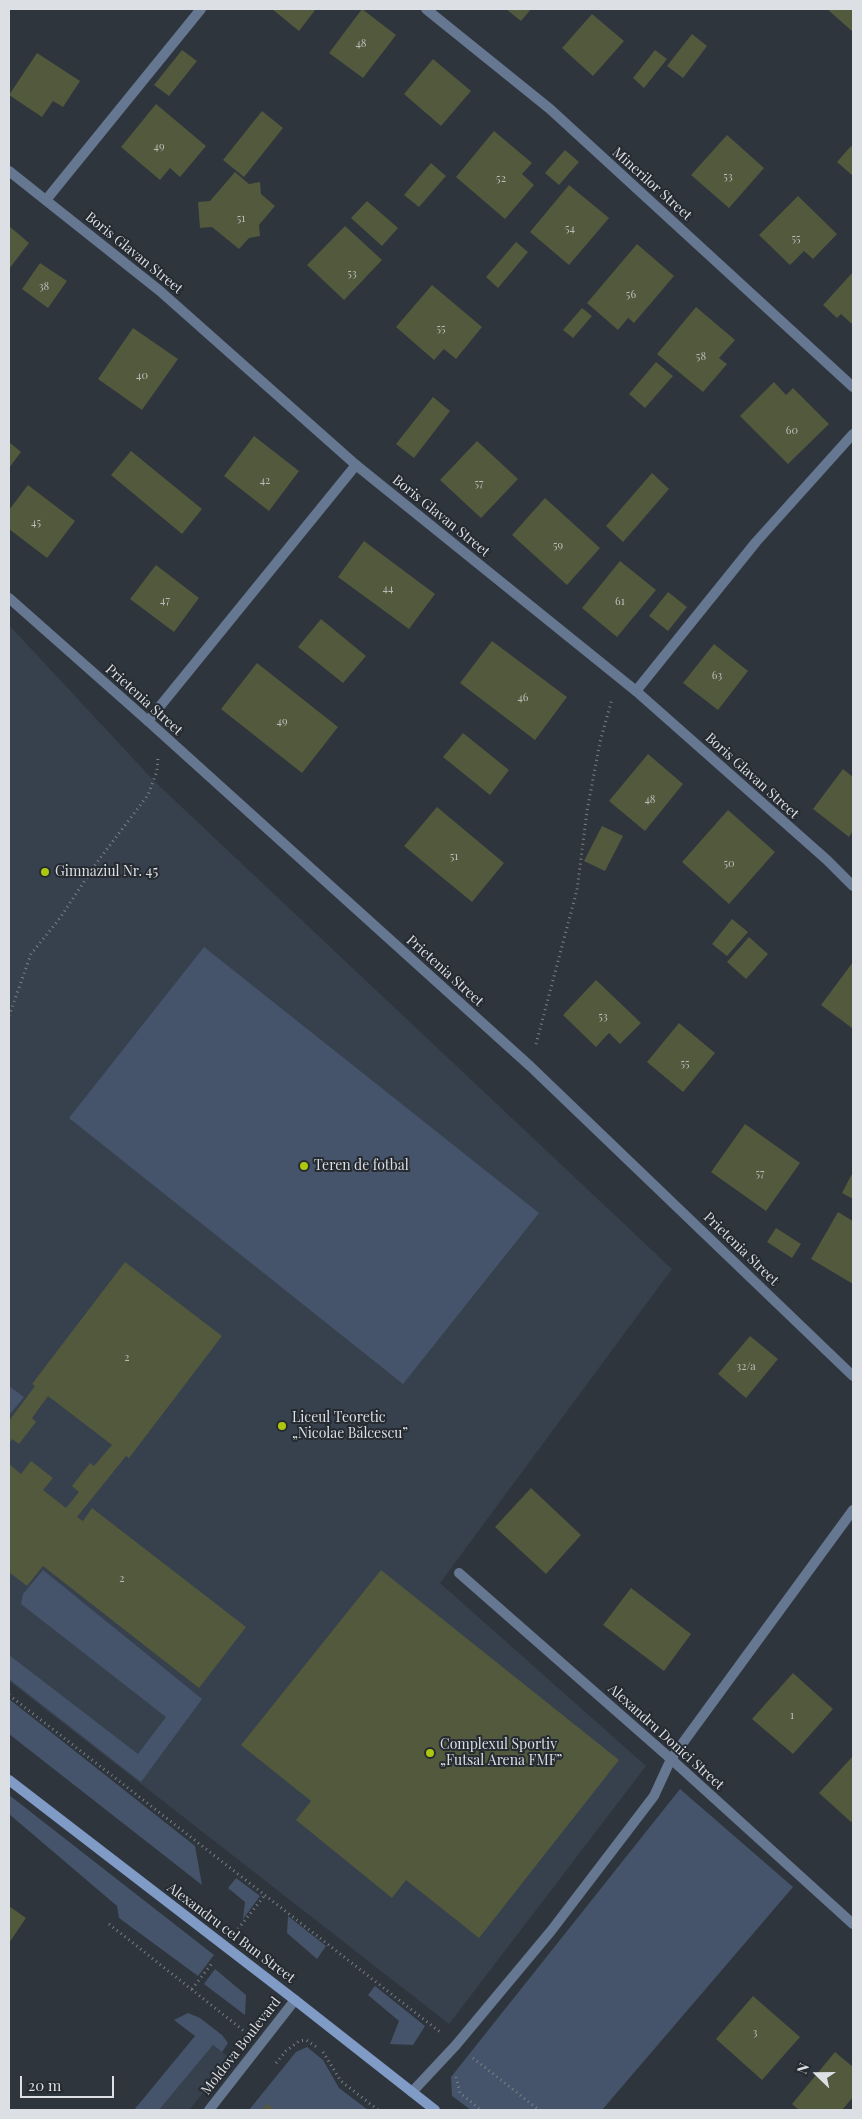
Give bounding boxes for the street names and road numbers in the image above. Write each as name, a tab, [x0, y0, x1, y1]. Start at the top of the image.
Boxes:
street label: Minerilor Street	[609, 144, 695, 224]
street label: Boris Glavan Street	[82, 209, 186, 297]
street label: Boris Glavan Street	[389, 472, 493, 560]
street label: Prietenia Street	[102, 661, 186, 739]
street label: Boris Glavan Street	[702, 730, 802, 822]
street label: Prietenia Street	[403, 932, 487, 1010]
street label: Prietenia Street	[700, 1209, 782, 1289]
street label: Alexandru Donici Street	[604, 1680, 728, 1794]
street label: Alexandru cel Bun Street	[164, 1879, 298, 1987]
street label: Moldova Boulevard	[198, 1994, 284, 2098]

